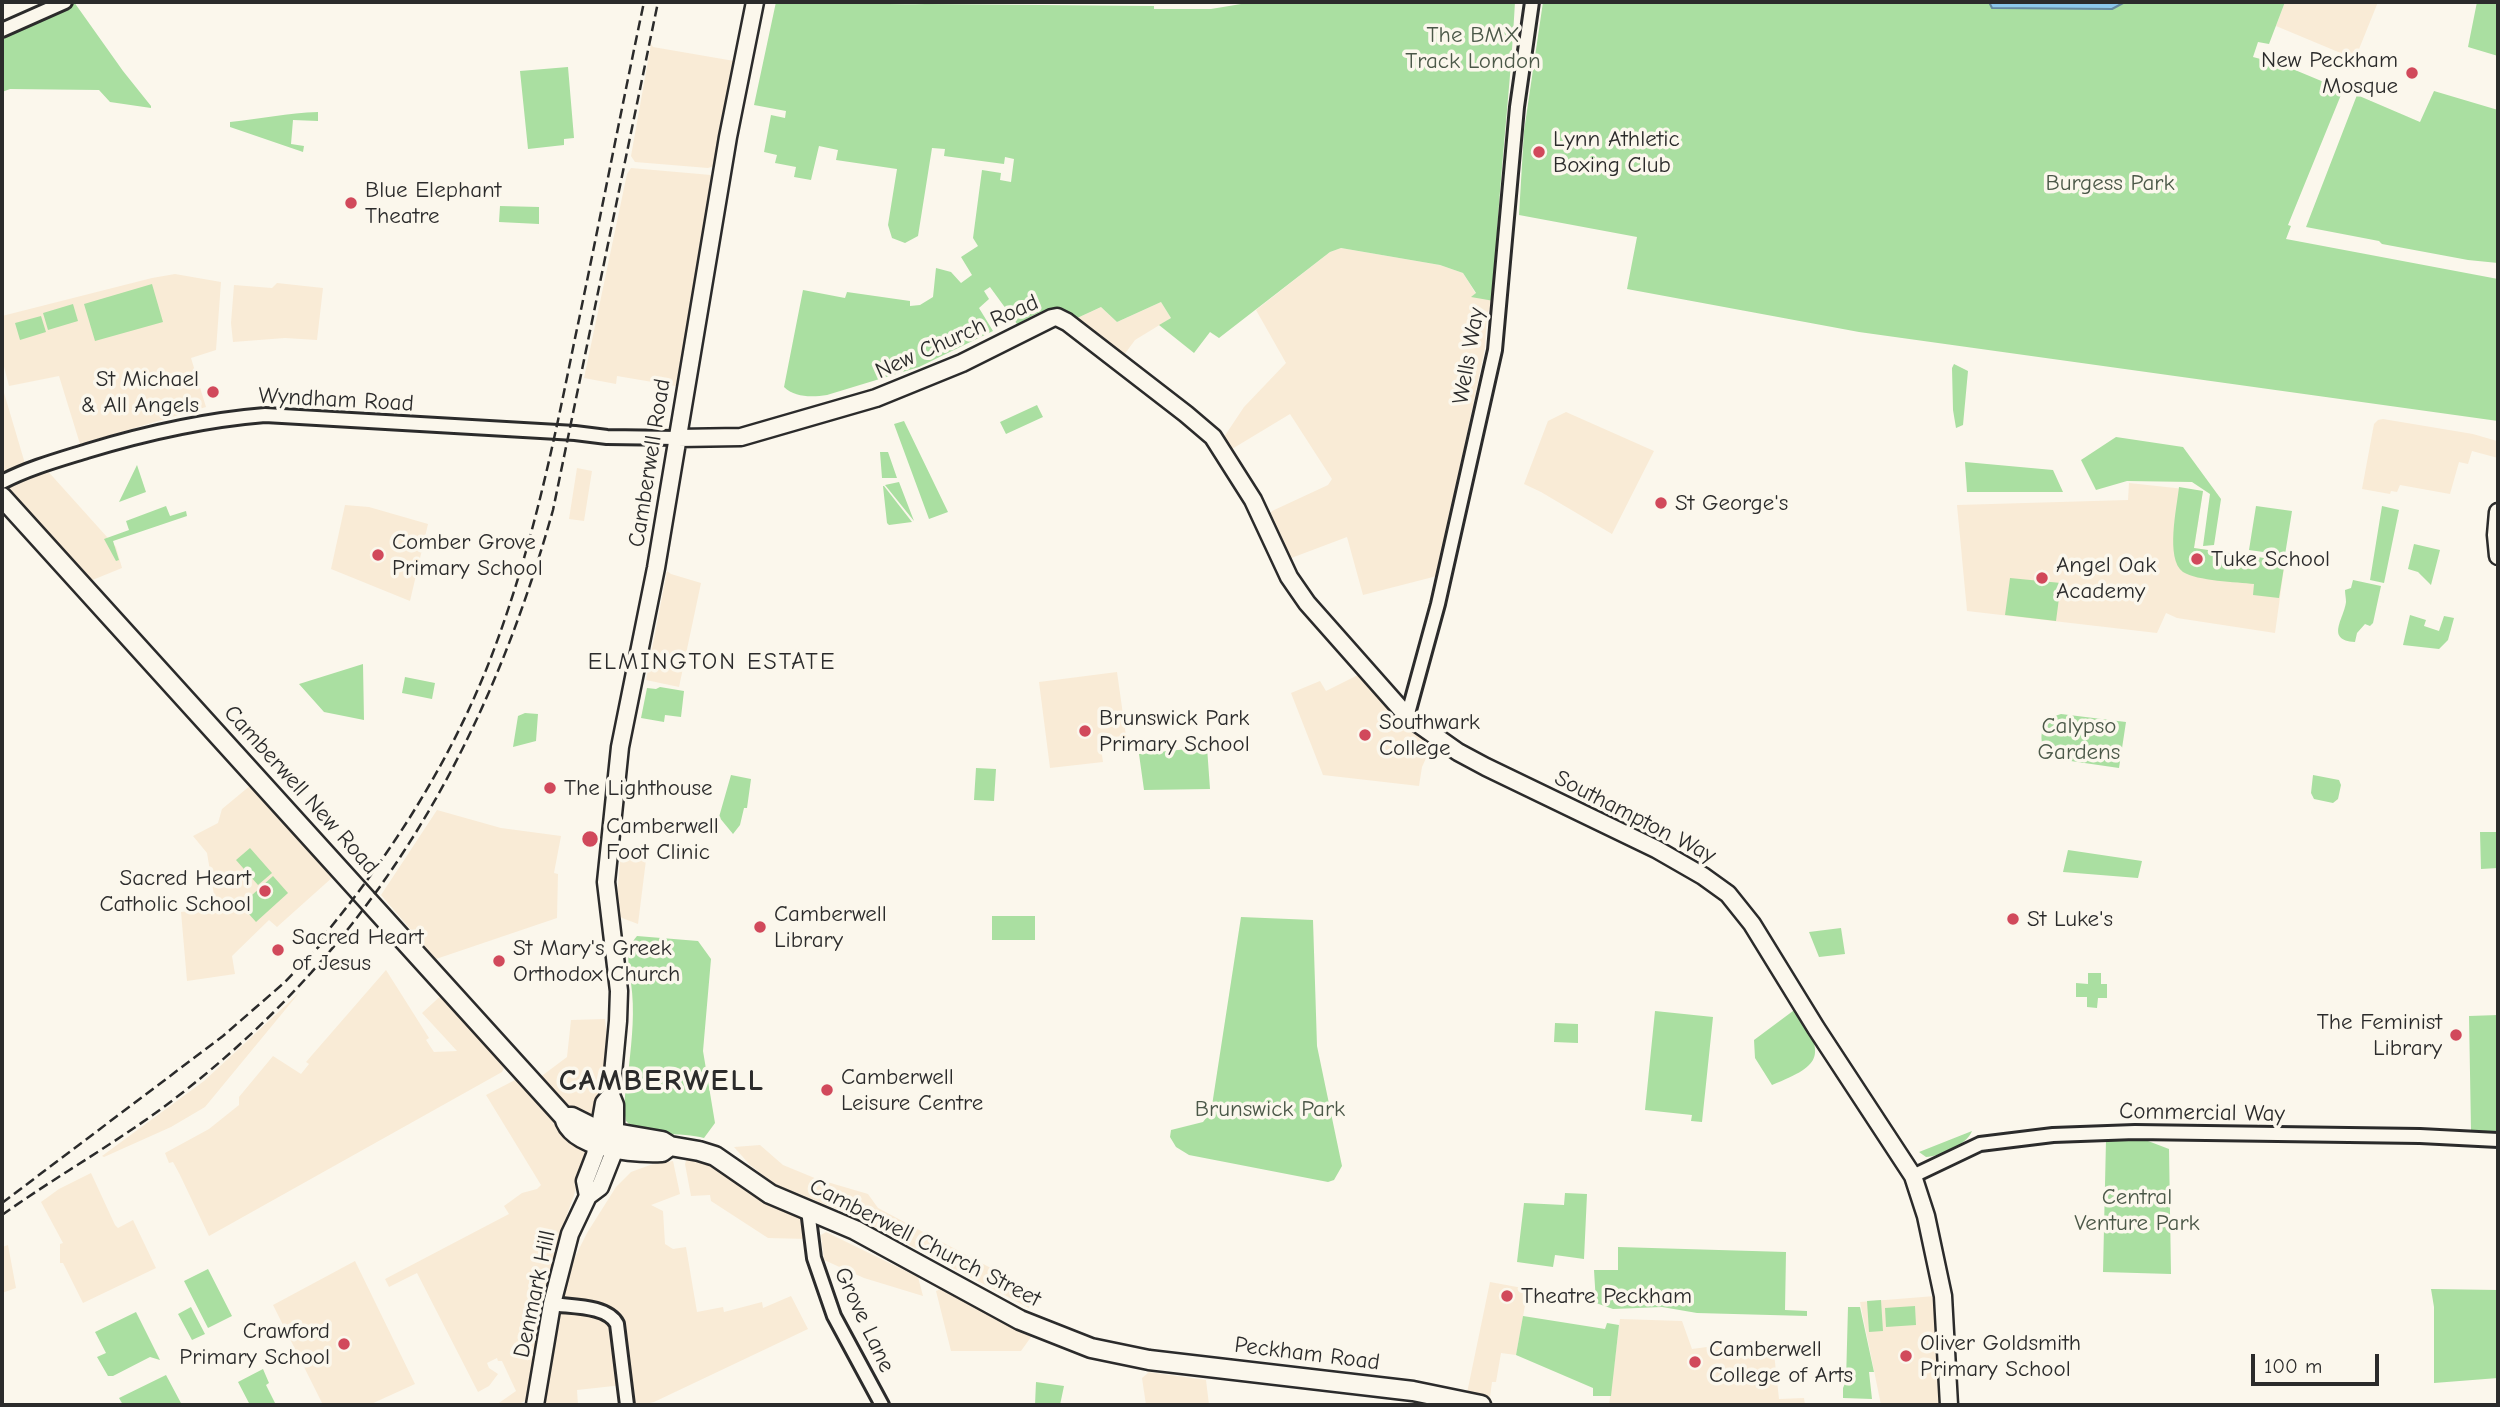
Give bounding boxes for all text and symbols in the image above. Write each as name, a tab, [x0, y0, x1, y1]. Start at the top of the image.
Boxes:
park label: The BMX Track London	[1405, 21, 1541, 75]
place label: New Peckham Mosque	[2261, 46, 2398, 100]
marker: New Peckham Mosque	[2404, 65, 2420, 81]
place label: Lynn Athletic Boxing Club	[1553, 125, 1680, 179]
marker: Lynn Athletic Boxing Club	[1531, 144, 1547, 160]
park label: Burgess Park	[2045, 169, 2175, 197]
place label: Blue Elephant Theatre	[365, 176, 501, 230]
marker: Blue Elephant Theatre	[343, 195, 359, 211]
street label: New Church Road	[871, 289, 1043, 385]
street label: Wells Way	[1447, 305, 1491, 407]
place label: St Michael & All Angels	[81, 365, 199, 419]
street label: Camberwell Road	[623, 377, 677, 549]
street label: Wyndham Road	[258, 382, 414, 418]
marker: St Michael & All Angels	[205, 384, 221, 400]
place label: St George's	[1675, 489, 1788, 517]
marker: St George's	[1653, 495, 1669, 511]
place label: Comber Grove Primary School	[392, 528, 543, 582]
place label: Tuke School	[2211, 545, 2330, 573]
marker: Comber Grove Primary School	[370, 547, 386, 563]
place label: Angel Oak Academy	[2056, 551, 2156, 605]
marker: Tuke School	[2189, 551, 2205, 567]
marker: Angel Oak Academy	[2034, 570, 2050, 586]
district label: ELMINGTON ESTATE	[590, 648, 834, 676]
street label: Camberwell New Road	[218, 700, 384, 880]
place label: Brunswick Park Primary School	[1099, 704, 1250, 758]
place label: Southwark College	[1379, 708, 1480, 762]
park label: Calypso Gardens	[2038, 712, 2120, 766]
marker: Brunswick Park Primary School	[1077, 723, 1093, 739]
marker: Southwark College	[1357, 727, 1373, 743]
street label: Southampton Way	[1550, 764, 1720, 870]
place label: The Lighthouse	[564, 774, 713, 802]
marker: The Lighthouse	[542, 780, 558, 796]
place label: Camberwell Foot Clinic	[606, 812, 719, 866]
marker: Camberwell Foot Clinic	[580, 829, 600, 849]
place label: Sacred Heart Catholic School	[99, 864, 251, 918]
marker: Sacred Heart Catholic School	[257, 883, 273, 899]
place label: Camberwell Library	[774, 900, 887, 954]
place label: St Luke's	[2027, 905, 2113, 933]
marker: St Luke's	[2005, 911, 2021, 927]
marker: Camberwell Library	[752, 919, 768, 935]
place label: Sacred Heart of Jesus	[292, 923, 423, 977]
place label: St Mary's Greek Orthodox Church	[513, 934, 680, 988]
marker: Sacred Heart of Jesus	[270, 942, 286, 958]
marker: St Mary's Greek Orthodox Church	[491, 953, 507, 969]
place label: The Feminist Library	[2317, 1008, 2442, 1062]
marker: The Feminist Library	[2448, 1027, 2464, 1043]
place label: Camberwell Leisure Centre	[841, 1063, 983, 1117]
district label: CAMBERWELL	[560, 1064, 764, 1100]
marker: Camberwell Leisure Centre	[819, 1082, 835, 1098]
park label: Brunswick Park	[1195, 1095, 1345, 1123]
street label: Commercial Way	[2119, 1098, 2285, 1128]
street label: Camberwell Church Street	[805, 1173, 1045, 1313]
park label: Central Venture Park	[2074, 1183, 2200, 1237]
street label: Denmark Hill	[508, 1228, 562, 1360]
street label: Grove Lane	[828, 1263, 900, 1377]
place label: Theatre Peckham	[1521, 1282, 1692, 1310]
marker: Theatre Peckham	[1499, 1288, 1515, 1304]
place label: Crawford Primary School	[179, 1317, 330, 1371]
place label: Oliver Goldsmith Primary School	[1920, 1329, 2081, 1383]
street label: Peckham Road	[1233, 1331, 1381, 1377]
place label: Camberwell College of Arts	[1709, 1335, 1853, 1389]
marker: Crawford Primary School	[336, 1336, 352, 1352]
scale bar	[2255, 1340, 2383, 1384]
marker: Oliver Goldsmith Primary School	[1898, 1348, 1914, 1364]
marker: Camberwell College of Arts	[1687, 1354, 1703, 1370]
text: 100 m	[2264, 1354, 2322, 1378]

